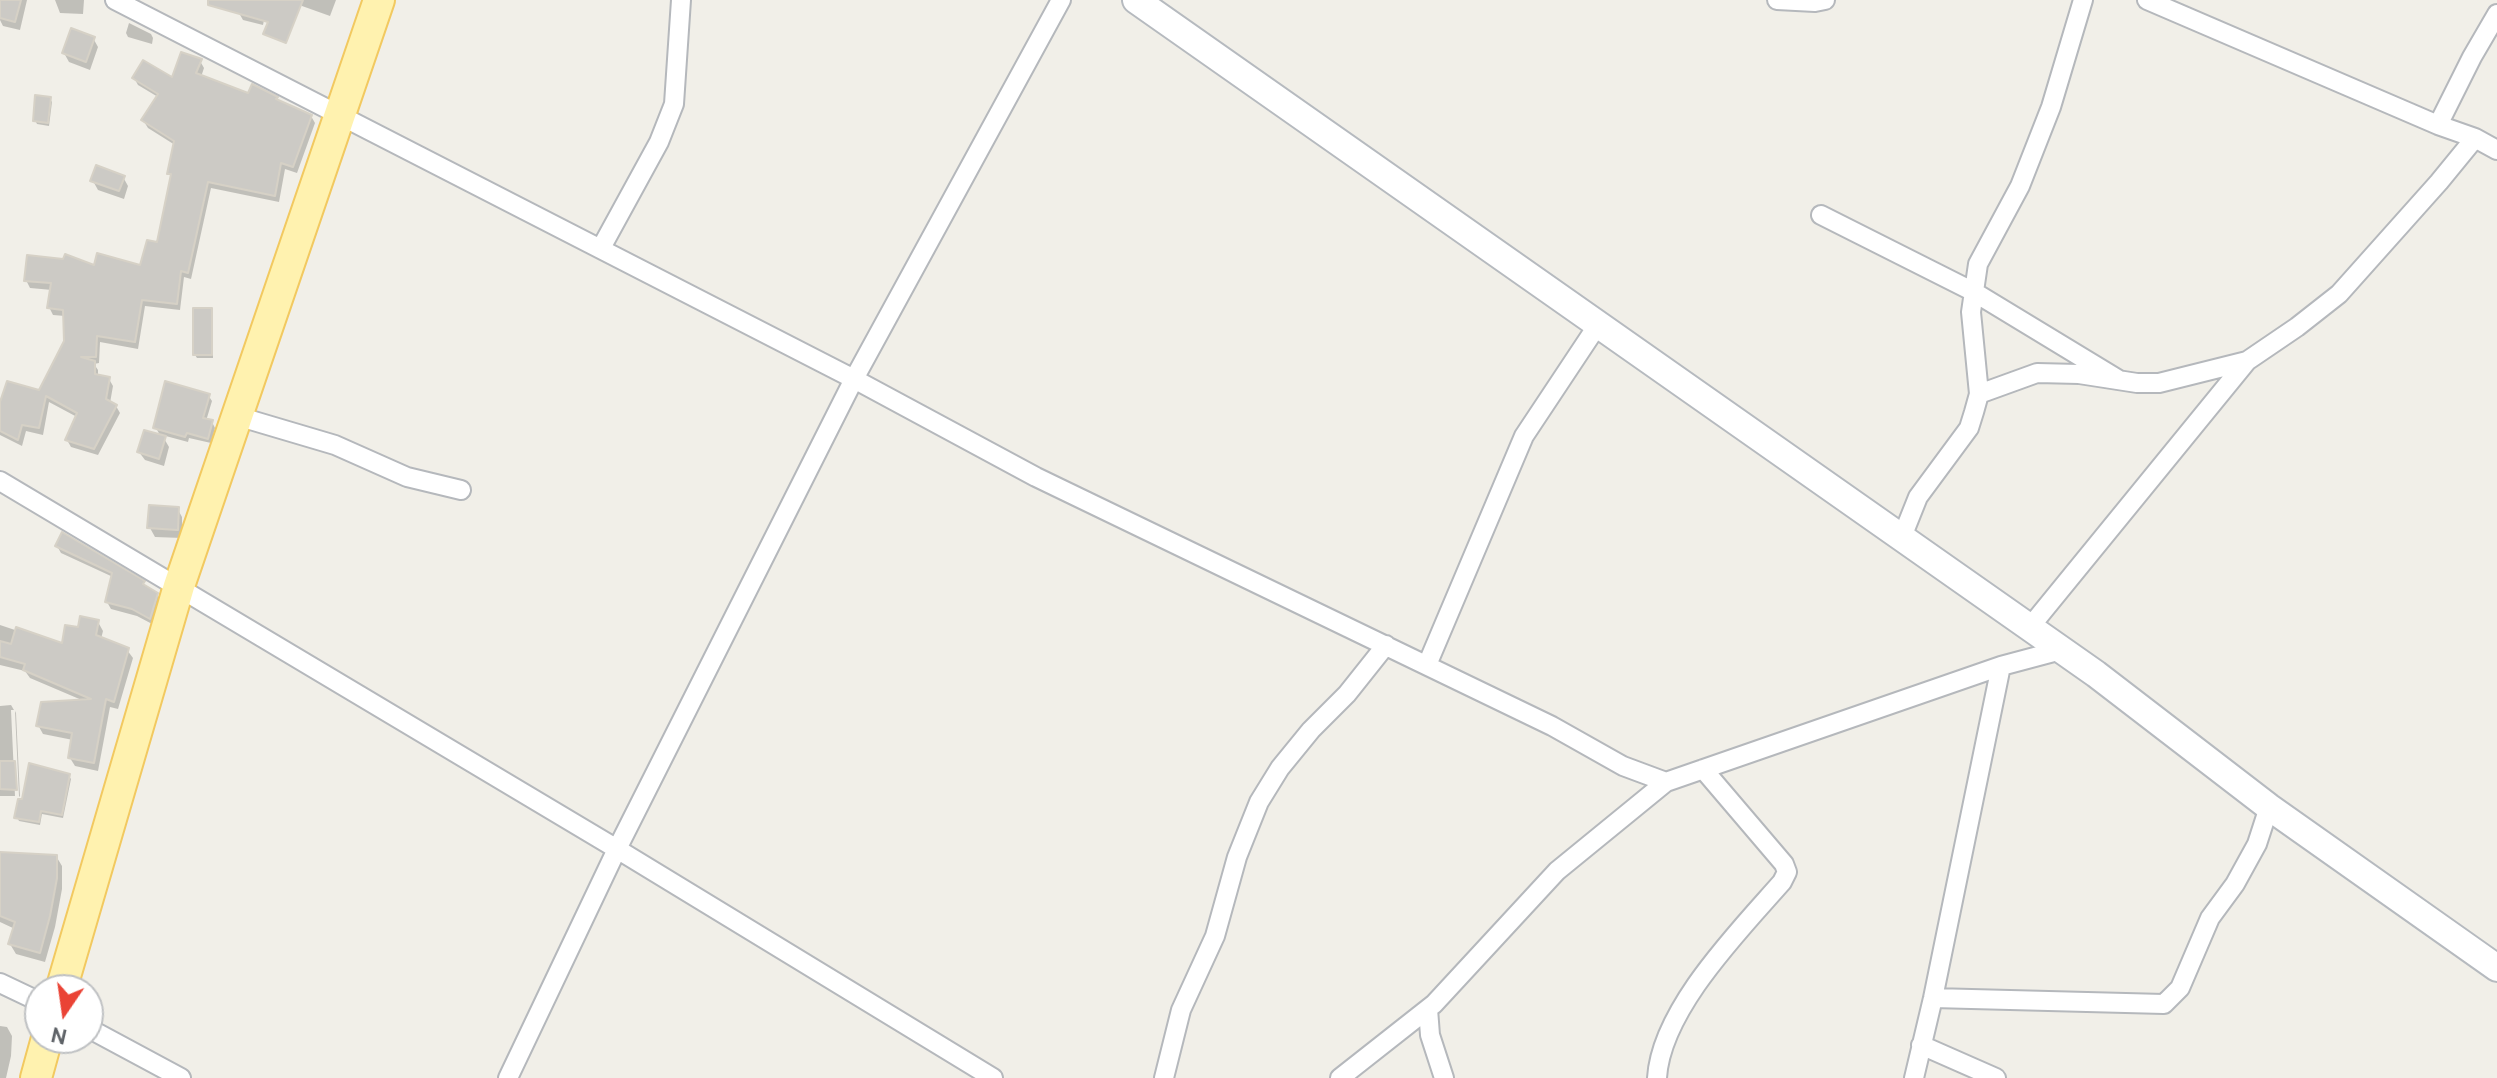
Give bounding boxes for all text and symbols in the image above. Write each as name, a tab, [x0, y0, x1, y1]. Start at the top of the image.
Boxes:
north arrow	[24, 974, 104, 1054]
text: N	[48, 1021, 70, 1051]

